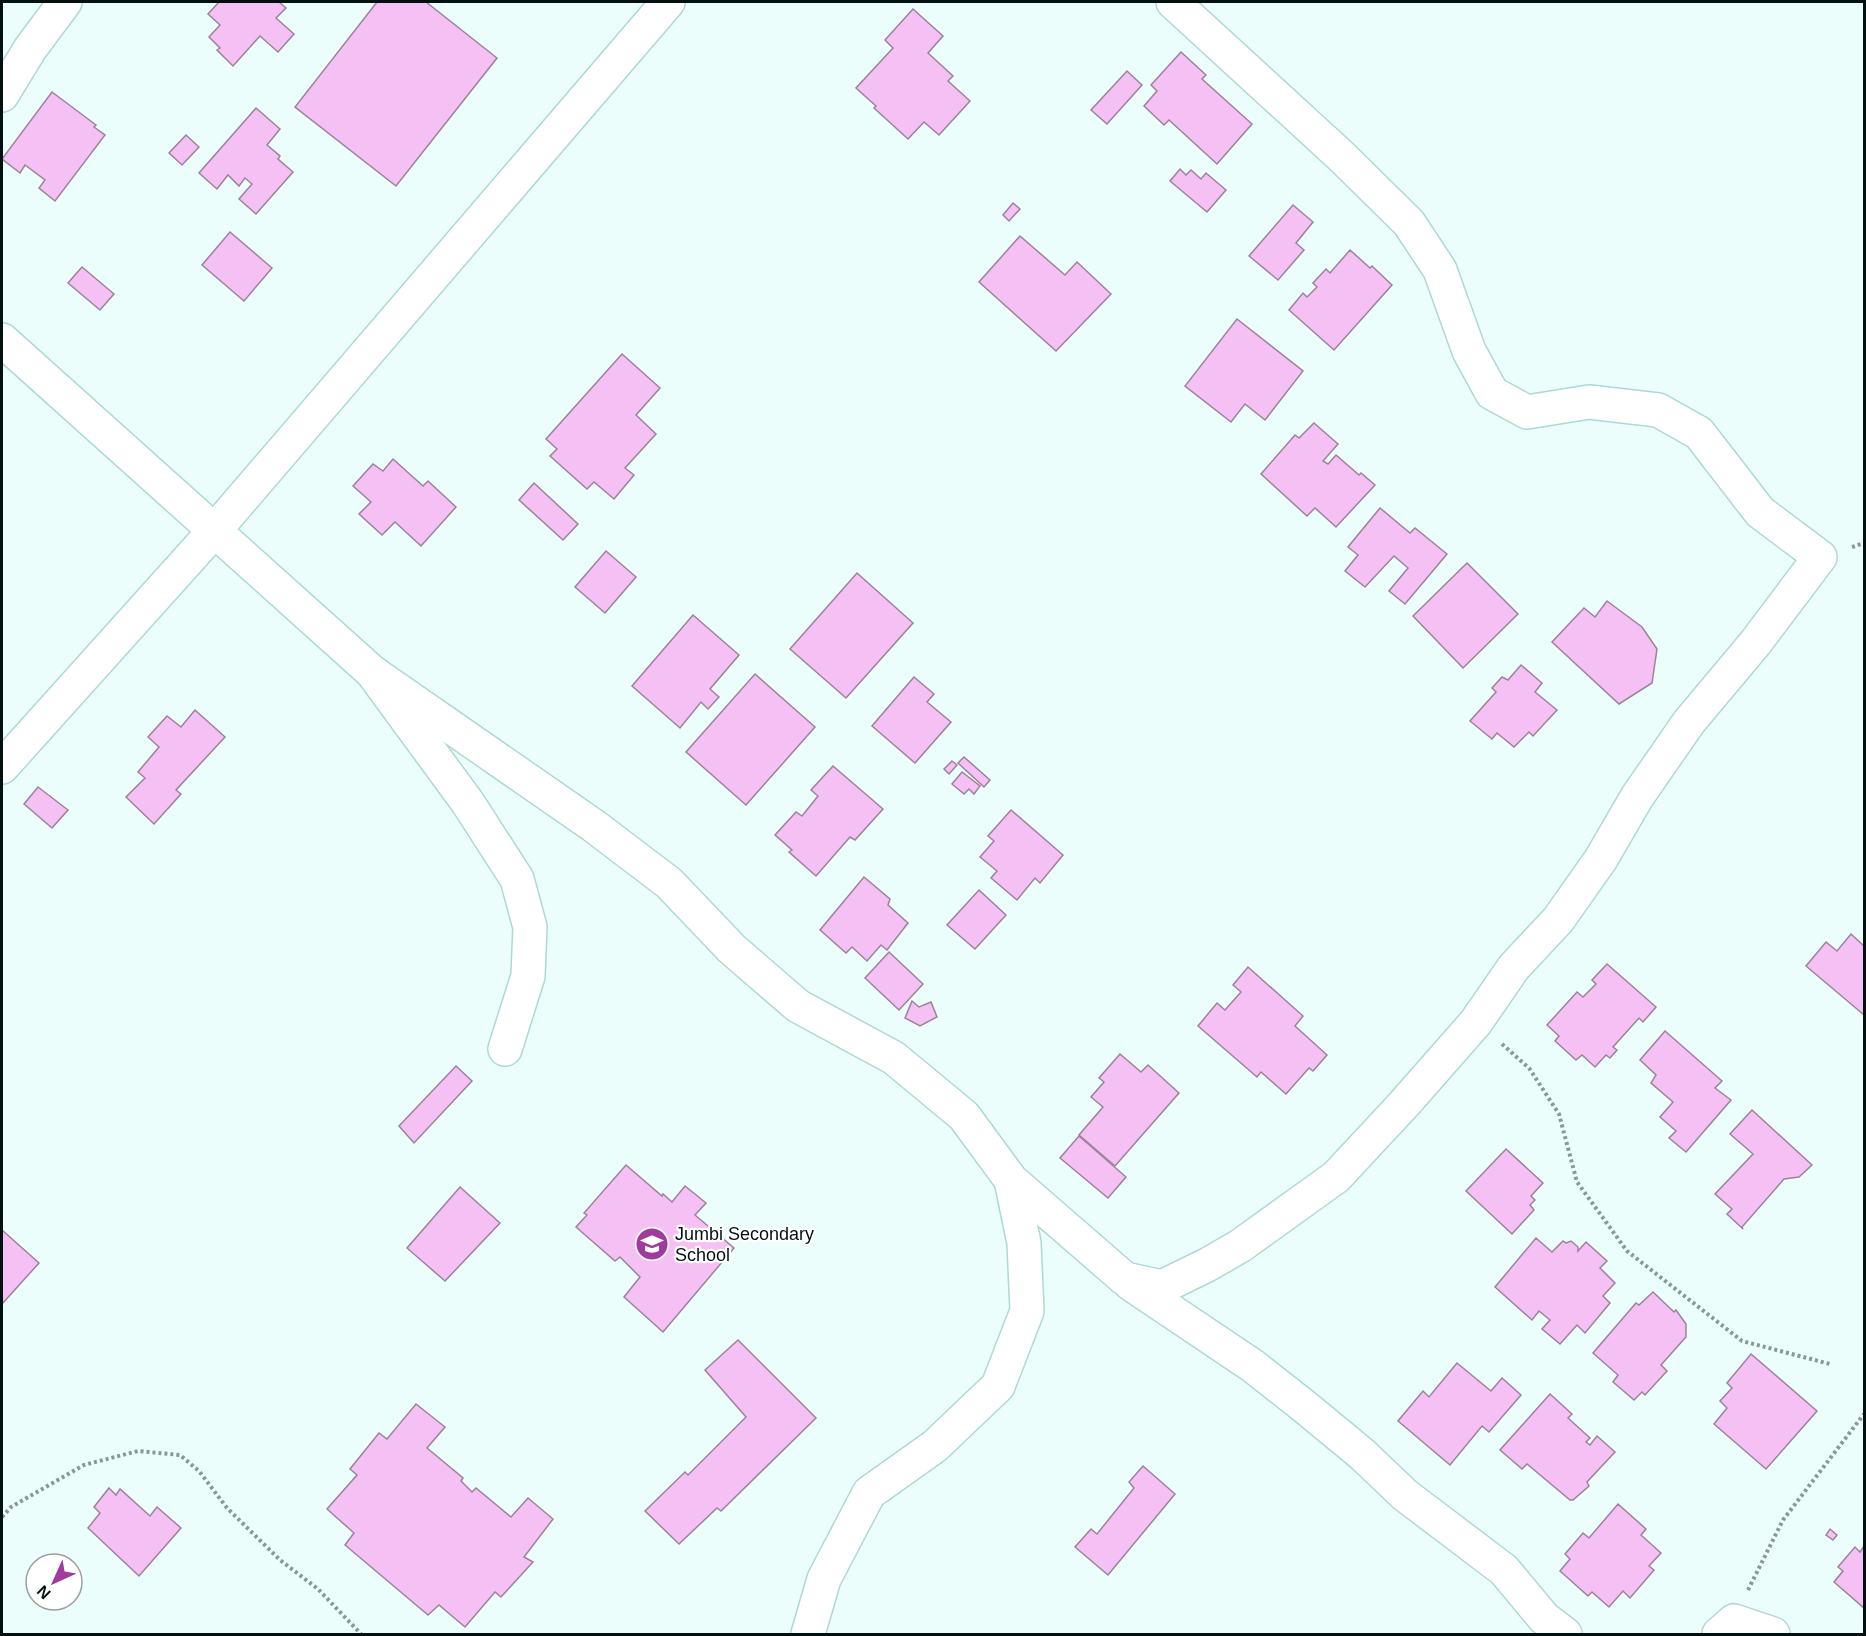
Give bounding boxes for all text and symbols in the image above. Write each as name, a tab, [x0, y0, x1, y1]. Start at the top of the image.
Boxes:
place label: Jumbi Secondary School	[675, 1224, 814, 1265]
school or university icon: Jumbi Secondary School	[634, 1226, 670, 1262]
north arrow	[24, 1552, 84, 1612]
text: N	[34, 1582, 54, 1602]

